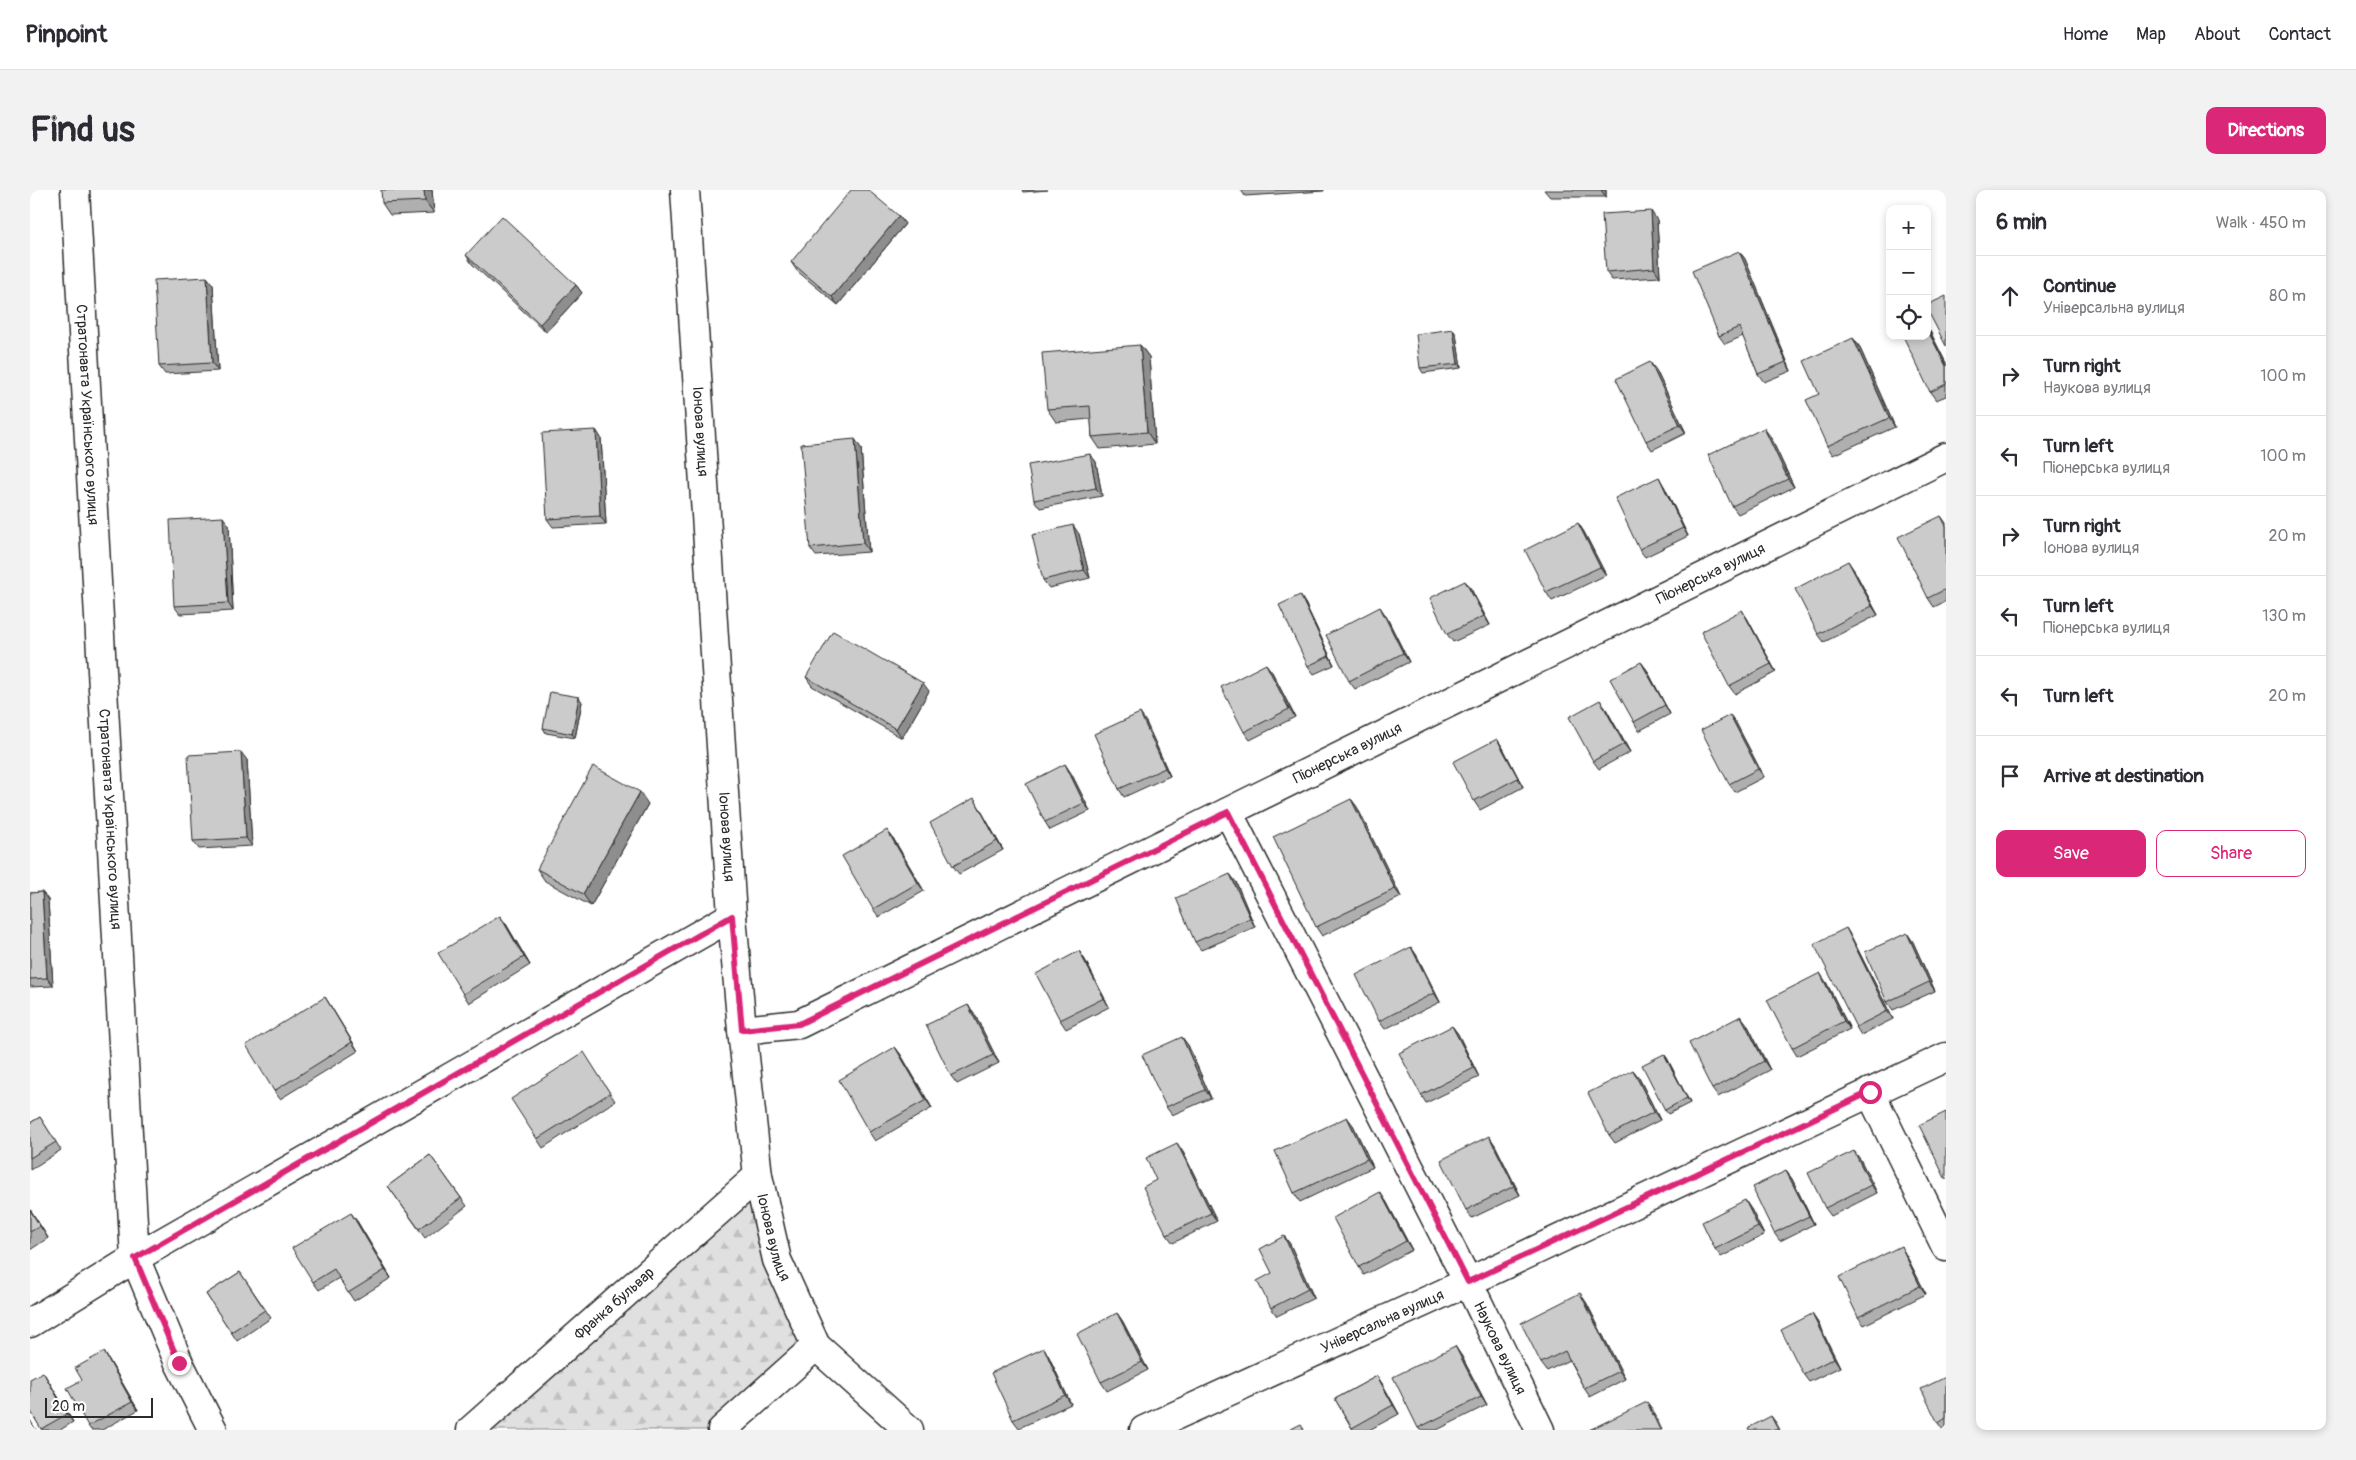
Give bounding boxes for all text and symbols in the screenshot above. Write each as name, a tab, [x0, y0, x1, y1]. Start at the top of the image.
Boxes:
text: Pinpoint	[25, 20, 107, 49]
text: Home	[2063, 23, 2108, 46]
text: Map	[2136, 23, 2166, 46]
text: About	[2194, 23, 2240, 46]
text: Contact	[2268, 23, 2331, 46]
button: Directions	[2206, 107, 2326, 154]
text: Find us	[30, 108, 135, 152]
map controls	[1886, 205, 1931, 340]
button: +	[1886, 205, 1931, 250]
text: 6 min	[1996, 209, 2047, 236]
text: Walk · 450 m	[2216, 213, 2306, 233]
button: −	[1886, 250, 1931, 295]
text: Continue	[2043, 274, 2116, 298]
icon: ahead	[1996, 282, 2024, 310]
text: 80 m	[2269, 286, 2306, 306]
button: locate	[1886, 295, 1931, 340]
text: Універсальна вулиця	[2043, 298, 2185, 318]
street label: Стратонавта Українського вулиця	[71, 304, 103, 526]
text: Turn right	[2043, 354, 2121, 378]
icon: right	[1996, 362, 2024, 390]
text: 100 m	[2260, 366, 2306, 386]
text: Наукова вулиця	[2043, 378, 2151, 398]
street label: Іонова вулиця	[688, 386, 713, 477]
text: Turn left	[2043, 434, 2113, 458]
icon: left	[1996, 442, 2024, 470]
text: 100 m	[2260, 446, 2306, 466]
text: Піонерська вулиця	[2043, 458, 2170, 478]
text: Turn right	[2043, 514, 2121, 538]
icon: right	[1996, 522, 2024, 550]
text: 20 m	[2268, 526, 2306, 546]
text: Іонова вулиця	[2043, 538, 2139, 558]
street label: Піонерська вулиця	[1653, 539, 1768, 609]
text: Turn left	[2043, 594, 2113, 618]
icon: left	[1996, 602, 2024, 630]
text: 130 m	[2262, 606, 2306, 626]
text: Піонерська вулиця	[2043, 618, 2170, 638]
icon: left	[1996, 682, 2024, 710]
text: Turn left	[2043, 684, 2113, 708]
text: 20 m	[2268, 686, 2306, 706]
street label: Стратонавта Українського вулиця	[94, 708, 126, 930]
street label: Піонерська вулиця	[1290, 718, 1405, 788]
icon: arrive	[1996, 762, 2024, 790]
text: Arrive at destination	[2043, 764, 2204, 788]
street label: Іонова вулиця	[714, 791, 739, 882]
button: Save	[1996, 830, 2146, 877]
button: Share	[2156, 830, 2306, 877]
route start	[1859, 1081, 1882, 1104]
street label: Іонова вулиця	[752, 1192, 794, 1284]
street label: Франка бульвар	[570, 1263, 658, 1344]
street label: Універсальна вулиця	[1318, 1285, 1447, 1358]
street label: Наукова вулиця	[1469, 1298, 1530, 1398]
route end	[168, 1352, 191, 1375]
scale bar	[45, 1395, 152, 1418]
text: 20 m	[52, 1398, 85, 1415]

